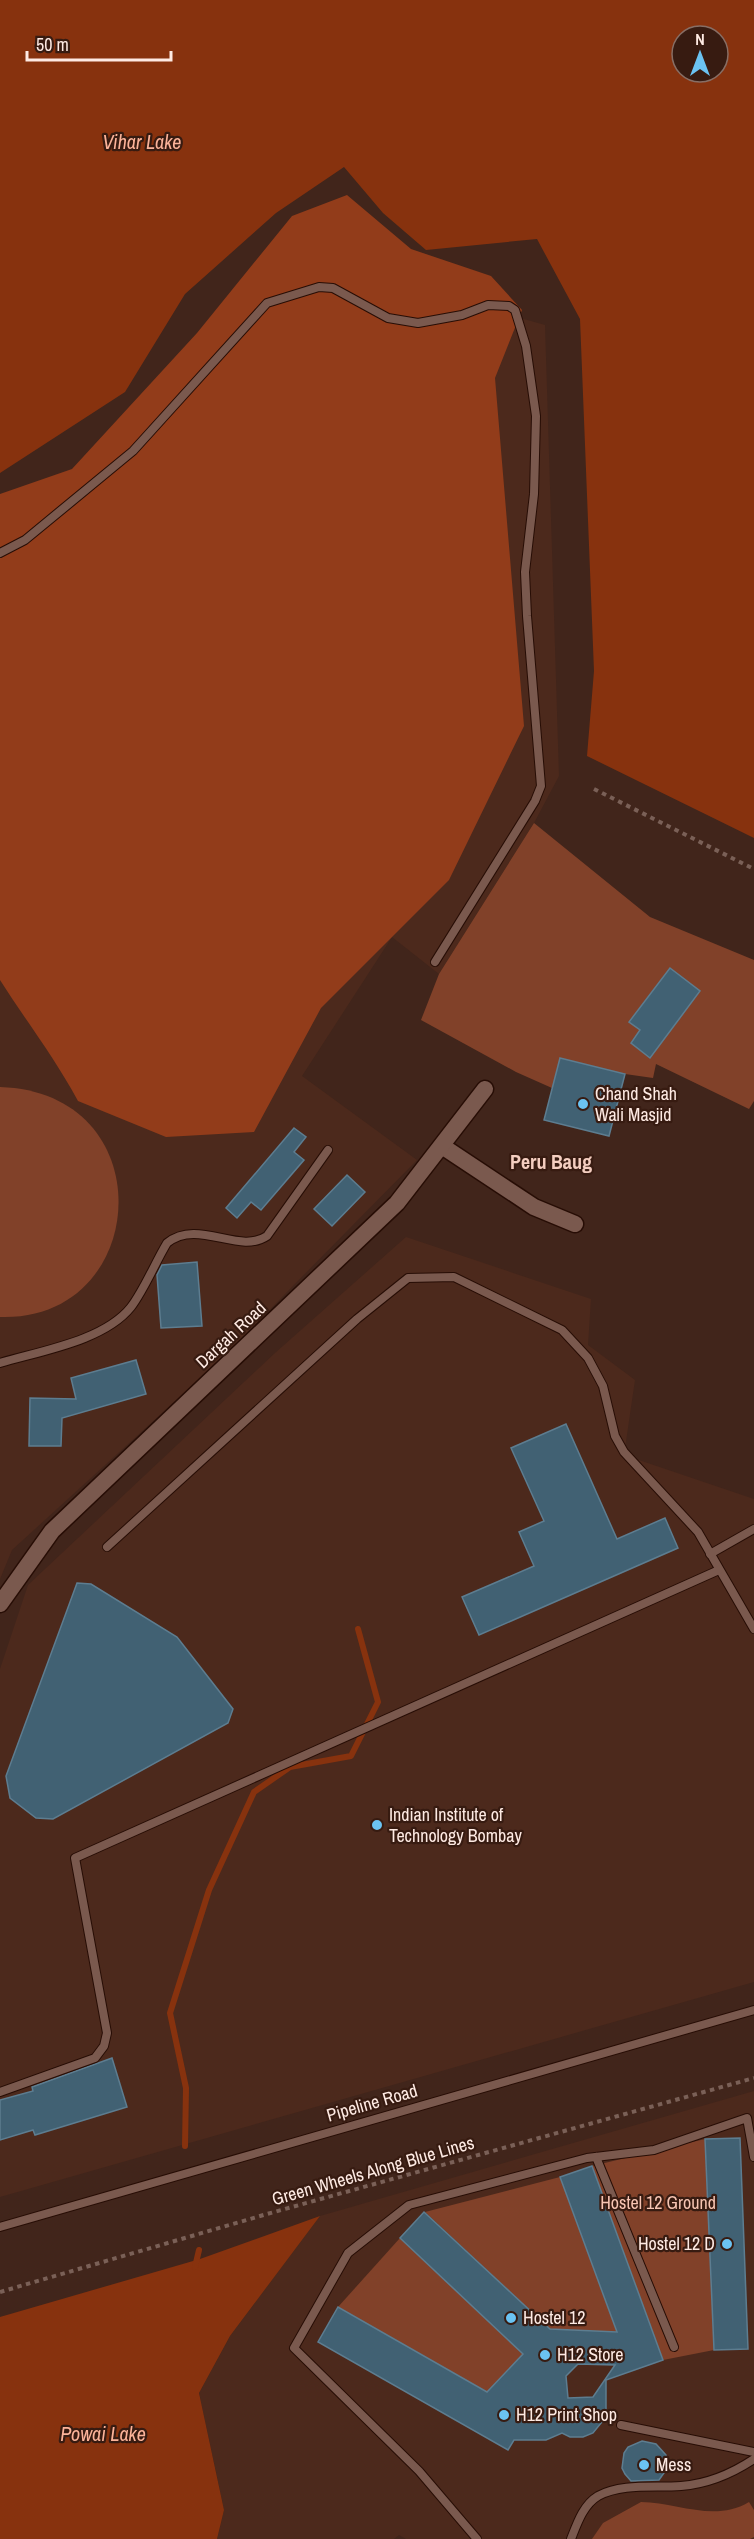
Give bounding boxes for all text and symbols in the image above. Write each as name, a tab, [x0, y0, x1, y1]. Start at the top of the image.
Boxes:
scale bar	[27, 24, 171, 62]
north arrow	[670, 24, 730, 84]
text: N	[695, 28, 705, 50]
text: 50 m	[36, 32, 69, 57]
water label: Vihar Lake	[103, 128, 181, 155]
place label: Chand Shah Wali Masjid	[595, 1081, 677, 1127]
marker: Chand Shah Wali Masjid	[576, 1097, 590, 1111]
district label: Peru Baug	[510, 1148, 592, 1175]
street label: Dargah Road	[190, 1296, 271, 1374]
place label: Indian Institute of Technology Bombay	[389, 1802, 523, 1848]
marker: Indian Institute of Technology Bombay	[370, 1818, 384, 1832]
street label: Pipeline Road	[323, 2078, 420, 2127]
street label: Green Wheels Along Blue Lines	[269, 2130, 477, 2211]
park label: Hostel 12 Ground	[600, 2190, 716, 2215]
place label: Hostel 12 D	[638, 2231, 715, 2256]
marker: Hostel 12 D	[720, 2237, 734, 2251]
place label: Hostel 12	[523, 2305, 585, 2330]
marker: Hostel 12	[504, 2311, 518, 2325]
place label: H12 Store	[557, 2342, 623, 2367]
marker: H12 Store	[538, 2348, 552, 2362]
place label: H12 Print Shop	[516, 2402, 617, 2427]
marker: H12 Print Shop	[497, 2408, 511, 2422]
water label: Powai Lake	[60, 2420, 146, 2447]
place label: Mess	[656, 2452, 691, 2477]
marker: Mess	[637, 2458, 651, 2472]

